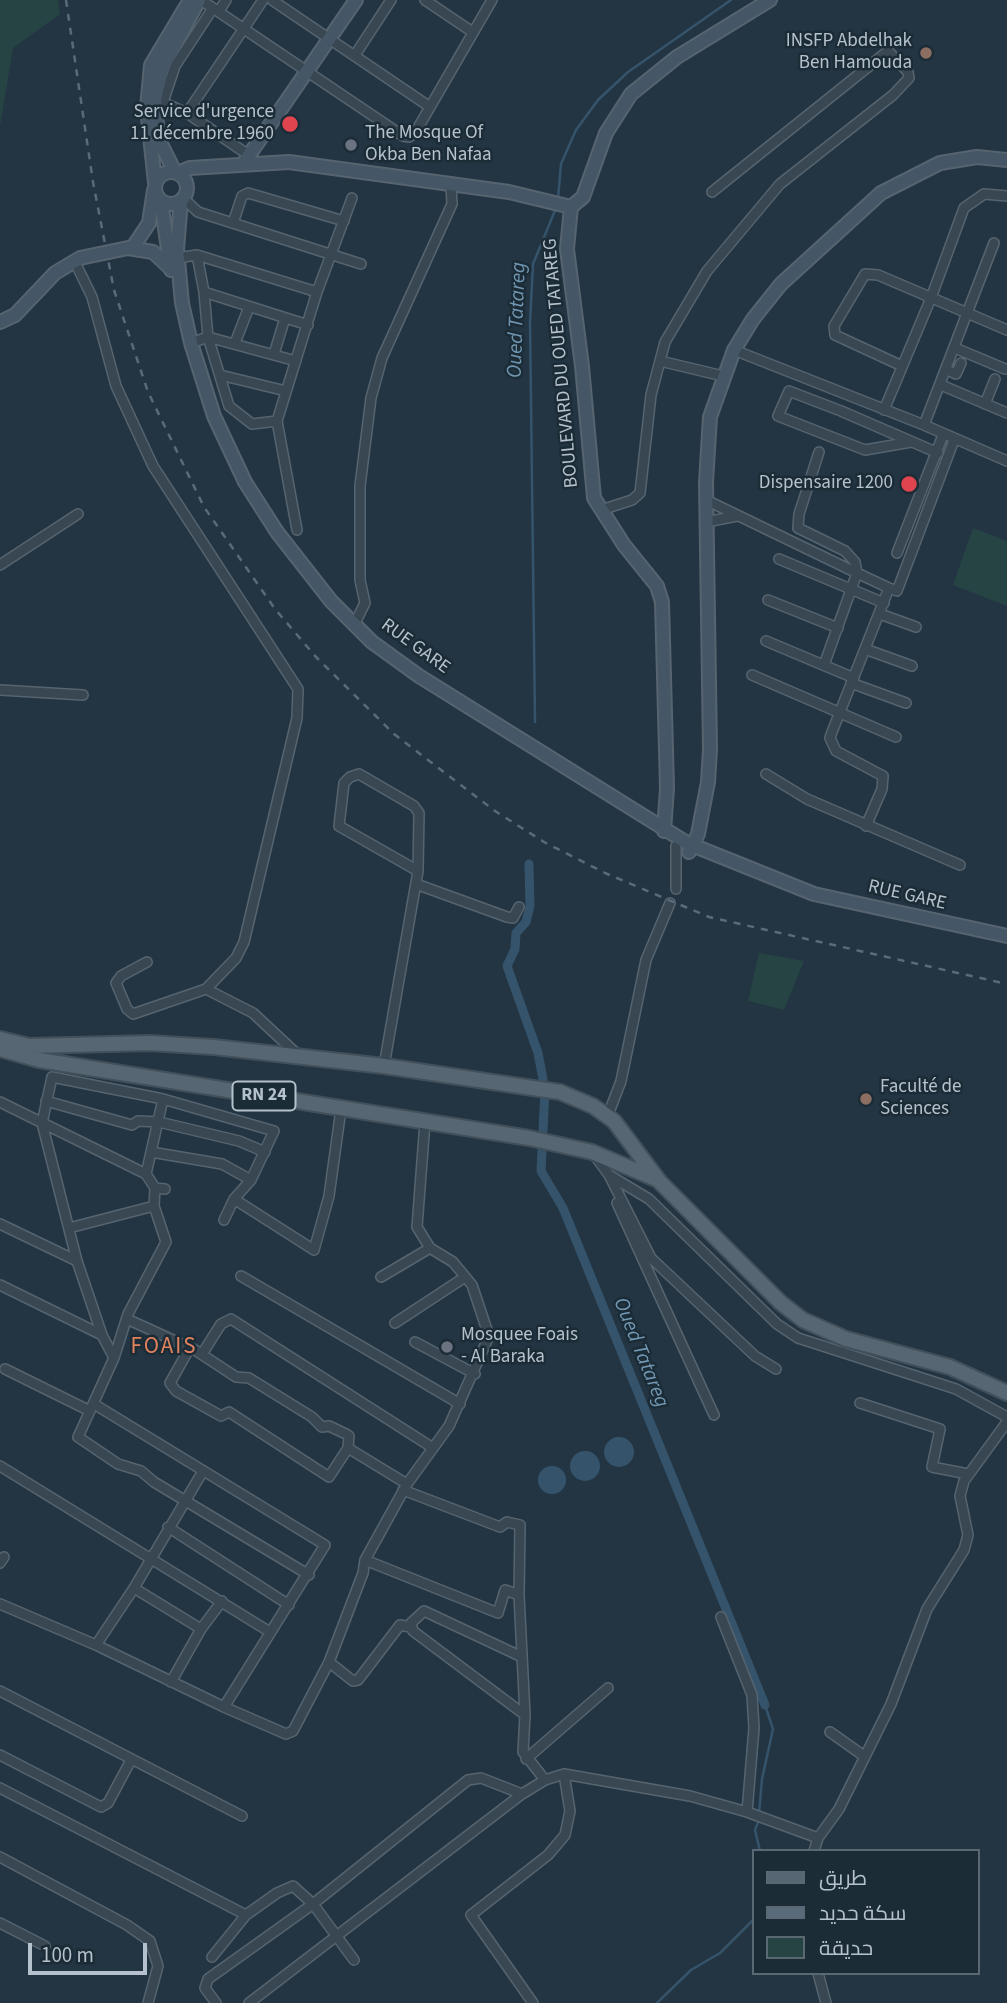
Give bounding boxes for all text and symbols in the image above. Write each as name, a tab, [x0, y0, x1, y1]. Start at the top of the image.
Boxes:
place label: INSFP Abdelhak Ben Hamouda	[786, 31, 912, 75]
marker: INSFP Abdelhak Ben Hamouda	[918, 45, 934, 61]
place label: Service d'urgence 11 décembre 1960	[130, 102, 274, 146]
marker: Service d'urgence 11 décembre 1960	[280, 114, 300, 134]
place label: The Mosque Of Okba Ben Nafaa	[365, 123, 492, 167]
marker: The Mosque Of Okba Ben Nafaa	[343, 137, 359, 153]
street label: BOULEVARD DU OUED TATAREG	[540, 237, 584, 489]
water label: Oued Tatareg	[503, 261, 533, 379]
place label: Dispensaire 1200	[759, 473, 893, 495]
marker: Dispensaire 1200	[899, 474, 919, 494]
street label: RUE GARE	[376, 614, 454, 680]
street label: RUE GARE	[866, 876, 948, 916]
place label: Faculté de Sciences	[880, 1077, 962, 1121]
road number: RN 24	[232, 1082, 296, 1111]
marker: Faculté de Sciences	[858, 1091, 874, 1107]
water label: Oued Tatareg	[607, 1294, 673, 1412]
place label: Mosquee Foais - Al Baraka	[461, 1325, 578, 1369]
district label: FOAIS	[131, 1334, 197, 1362]
marker: Mosquee Foais - Al Baraka	[439, 1339, 455, 1355]
legend	[752, 1849, 979, 1975]
text: طريق	[819, 1863, 867, 1893]
text: سكة حديد	[819, 1898, 906, 1928]
scale bar	[32, 1930, 150, 1974]
text: حديقة	[819, 1933, 873, 1963]
text: 100 m	[41, 1940, 94, 1970]

